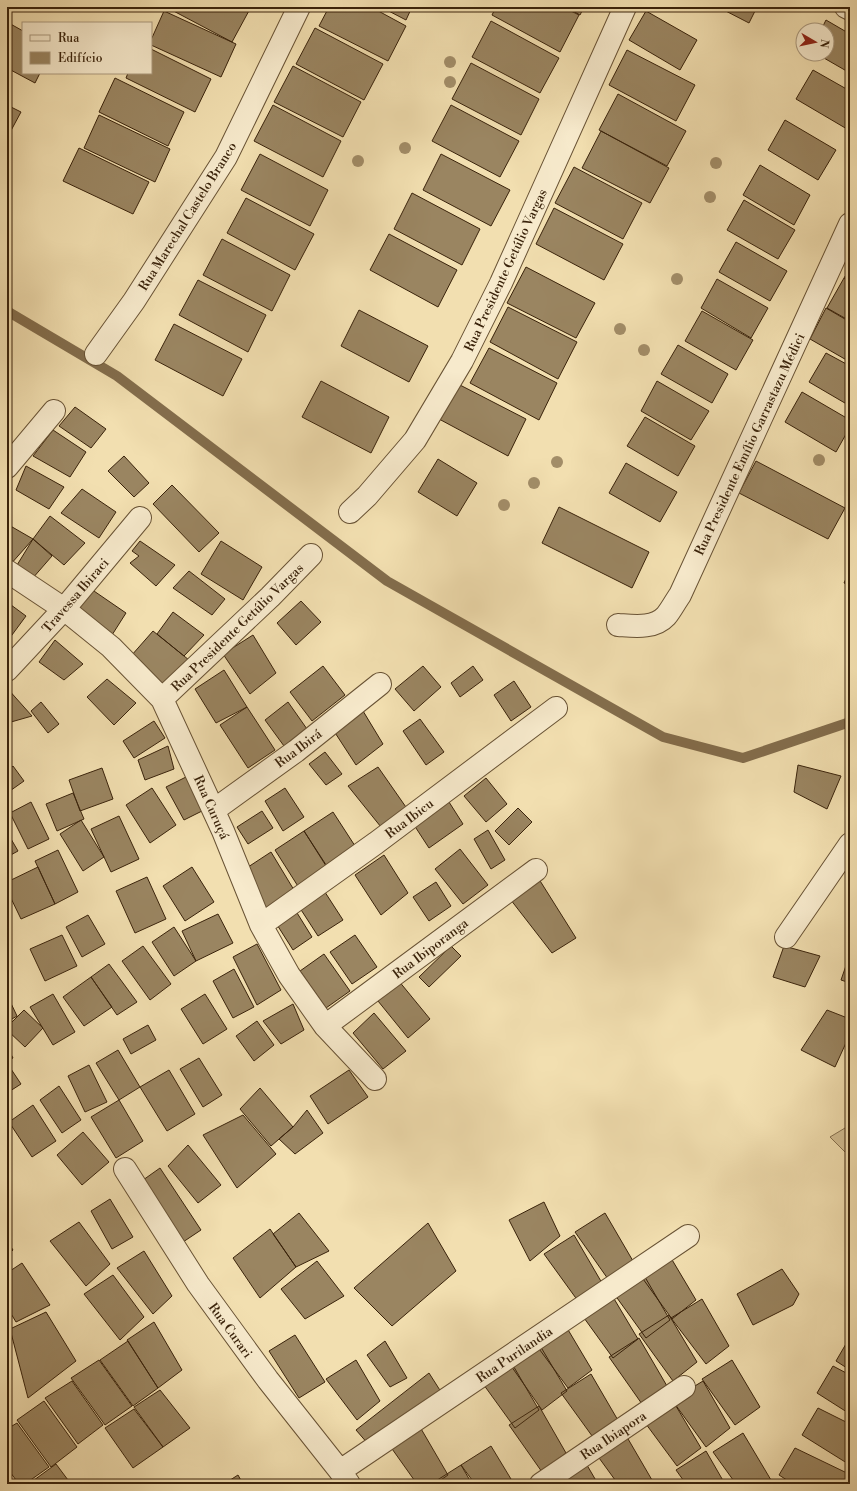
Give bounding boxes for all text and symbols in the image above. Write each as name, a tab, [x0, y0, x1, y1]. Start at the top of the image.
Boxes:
legend	[22, 22, 152, 74]
north arrow	[795, 22, 835, 62]
text: Rua	[58, 31, 80, 46]
text: N	[816, 38, 831, 49]
text: Edifício	[58, 51, 103, 66]
street label: Rua Marechal Castelo Branco	[135, 139, 240, 294]
street label: Rua Presidente Getúlio Vargas	[461, 186, 551, 354]
street label: Rua Presidente Emílio Garrastazu Médici	[691, 331, 809, 558]
street label: Travessa Ibiraci	[39, 555, 113, 636]
street label: Rua Presidente Getúlio Vargas	[168, 560, 307, 695]
street label: Rua Ibirá	[272, 726, 325, 772]
street label: Rua Curuçá	[190, 773, 233, 842]
street label: Rua Ibicu	[382, 795, 437, 842]
street label: Rua Ibiporanga	[390, 915, 472, 982]
street label: Rua Curari	[205, 1300, 256, 1361]
street label: Rua Purilandia	[473, 1323, 556, 1386]
street label: Rua Ibiapora	[578, 1408, 650, 1464]

